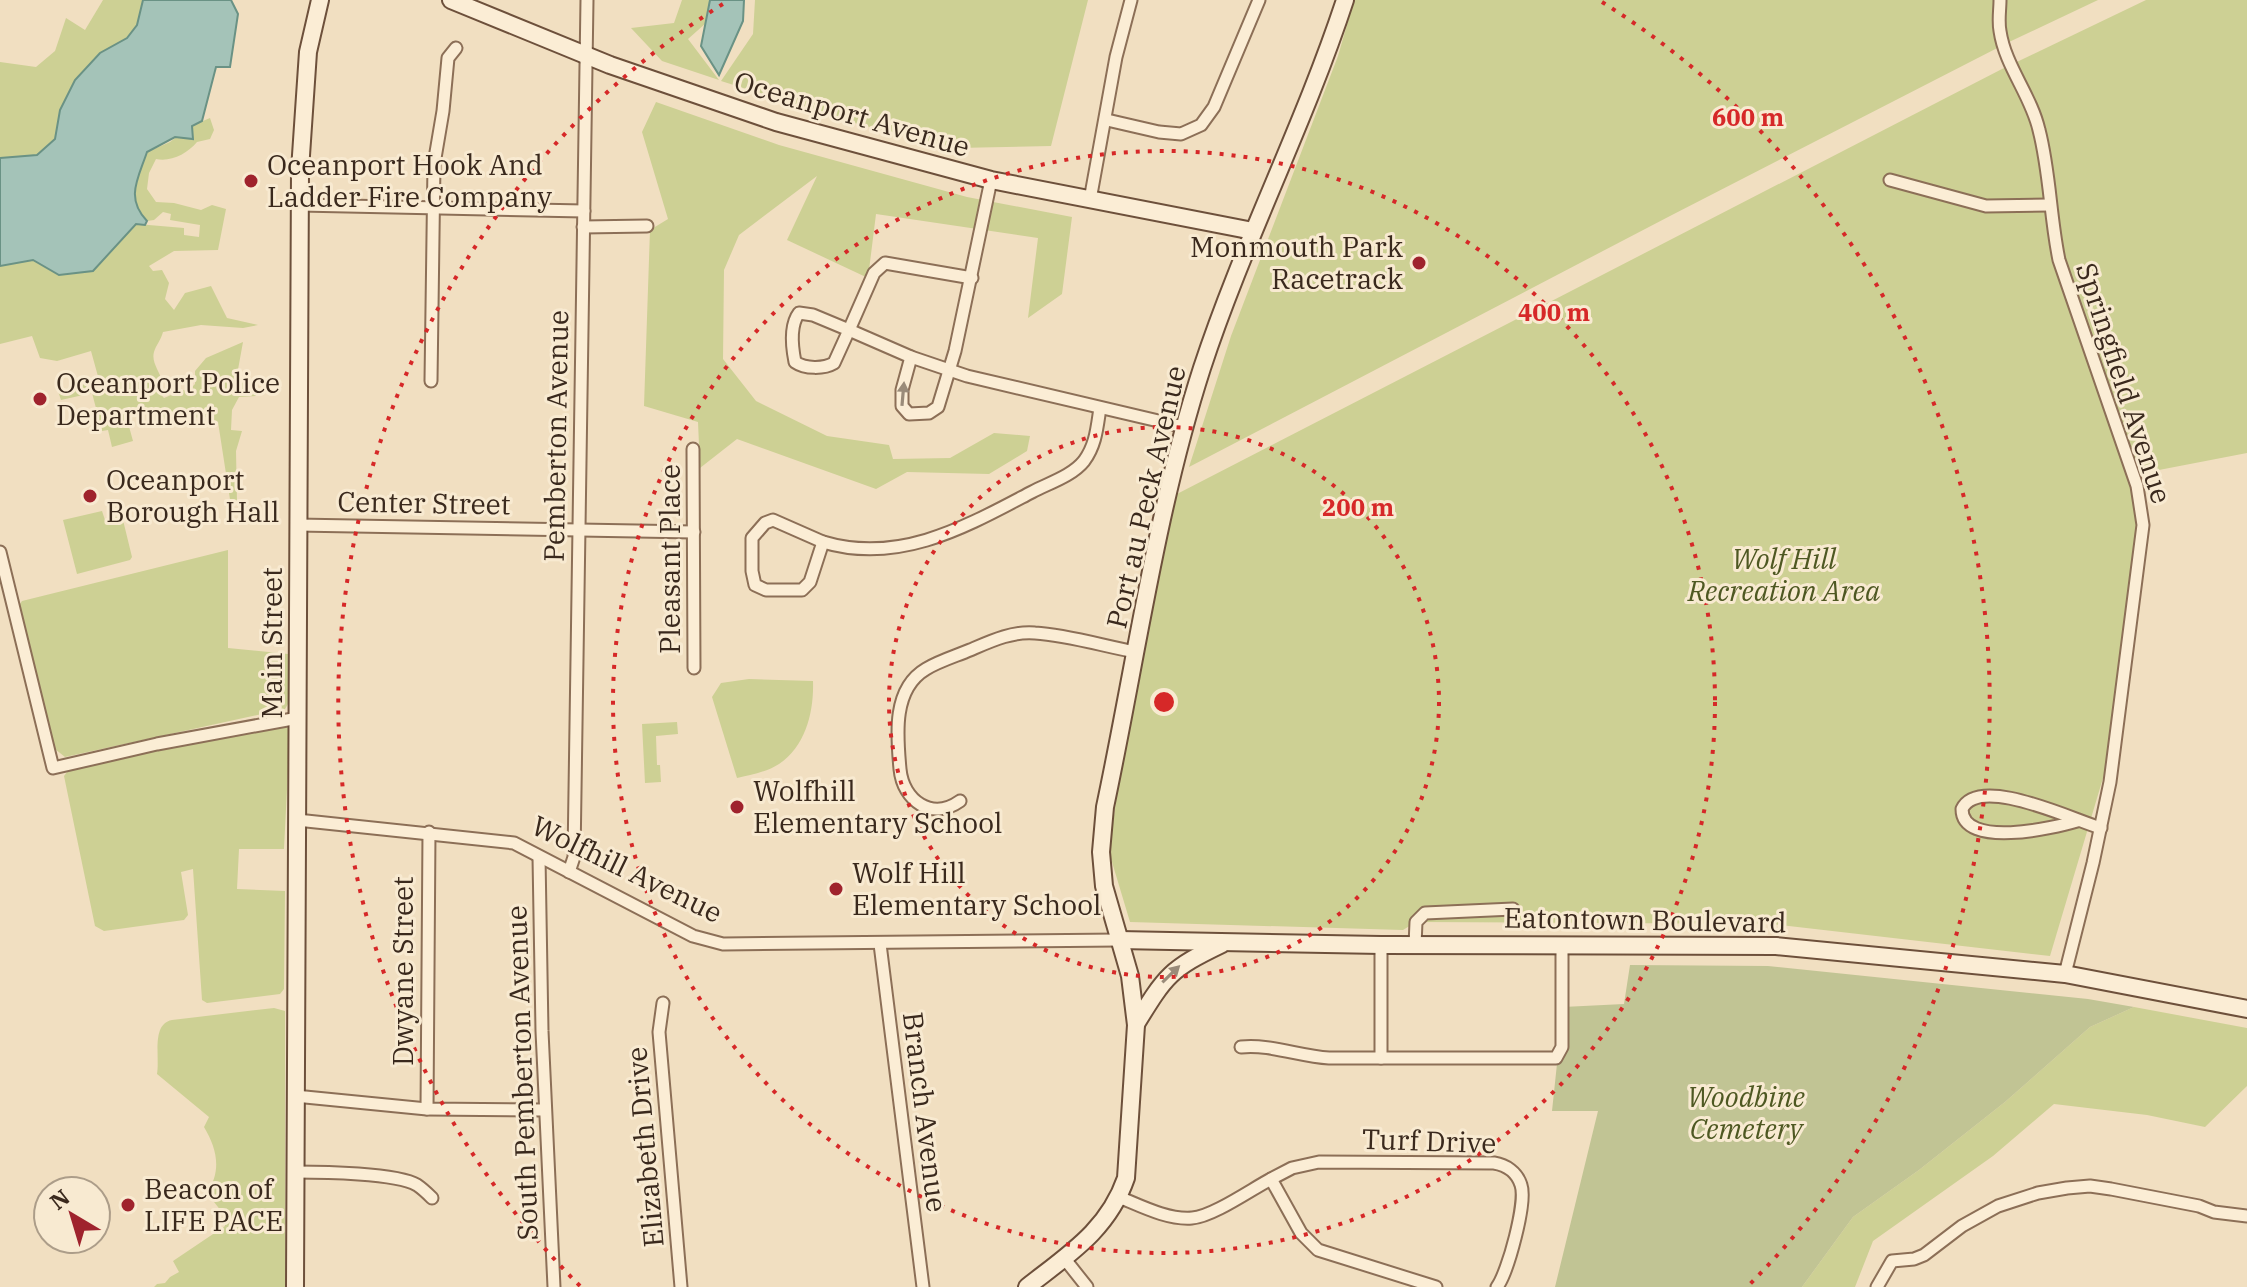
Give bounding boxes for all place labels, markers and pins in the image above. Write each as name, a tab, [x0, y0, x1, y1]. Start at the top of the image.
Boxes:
place label: Oceanport Hook And Ladder Fire Company	[267, 146, 552, 215]
marker: Oceanport Hook And Ladder Fire Company	[242, 172, 260, 190]
place label: Monmouth Park Racetrack	[1190, 228, 1404, 297]
marker: Monmouth Park Racetrack	[1410, 254, 1428, 272]
place label: Oceanport Police Department	[56, 364, 280, 433]
marker: Oceanport Police Department	[31, 390, 49, 408]
place label: Oceanport Borough Hall	[106, 461, 279, 530]
marker: Oceanport Borough Hall	[81, 487, 99, 505]
centre of rings	[1150, 688, 1178, 716]
place label: Wolfhill Elementary School	[753, 772, 1002, 841]
marker: Wolfhill Elementary School	[728, 798, 746, 816]
place label: Wolf Hill Elementary School	[852, 854, 1101, 923]
marker: Wolf Hill Elementary School	[827, 880, 845, 898]
place label: Beacon of LIFE PACE	[144, 1170, 283, 1239]
marker: Beacon of LIFE PACE	[119, 1196, 137, 1214]

